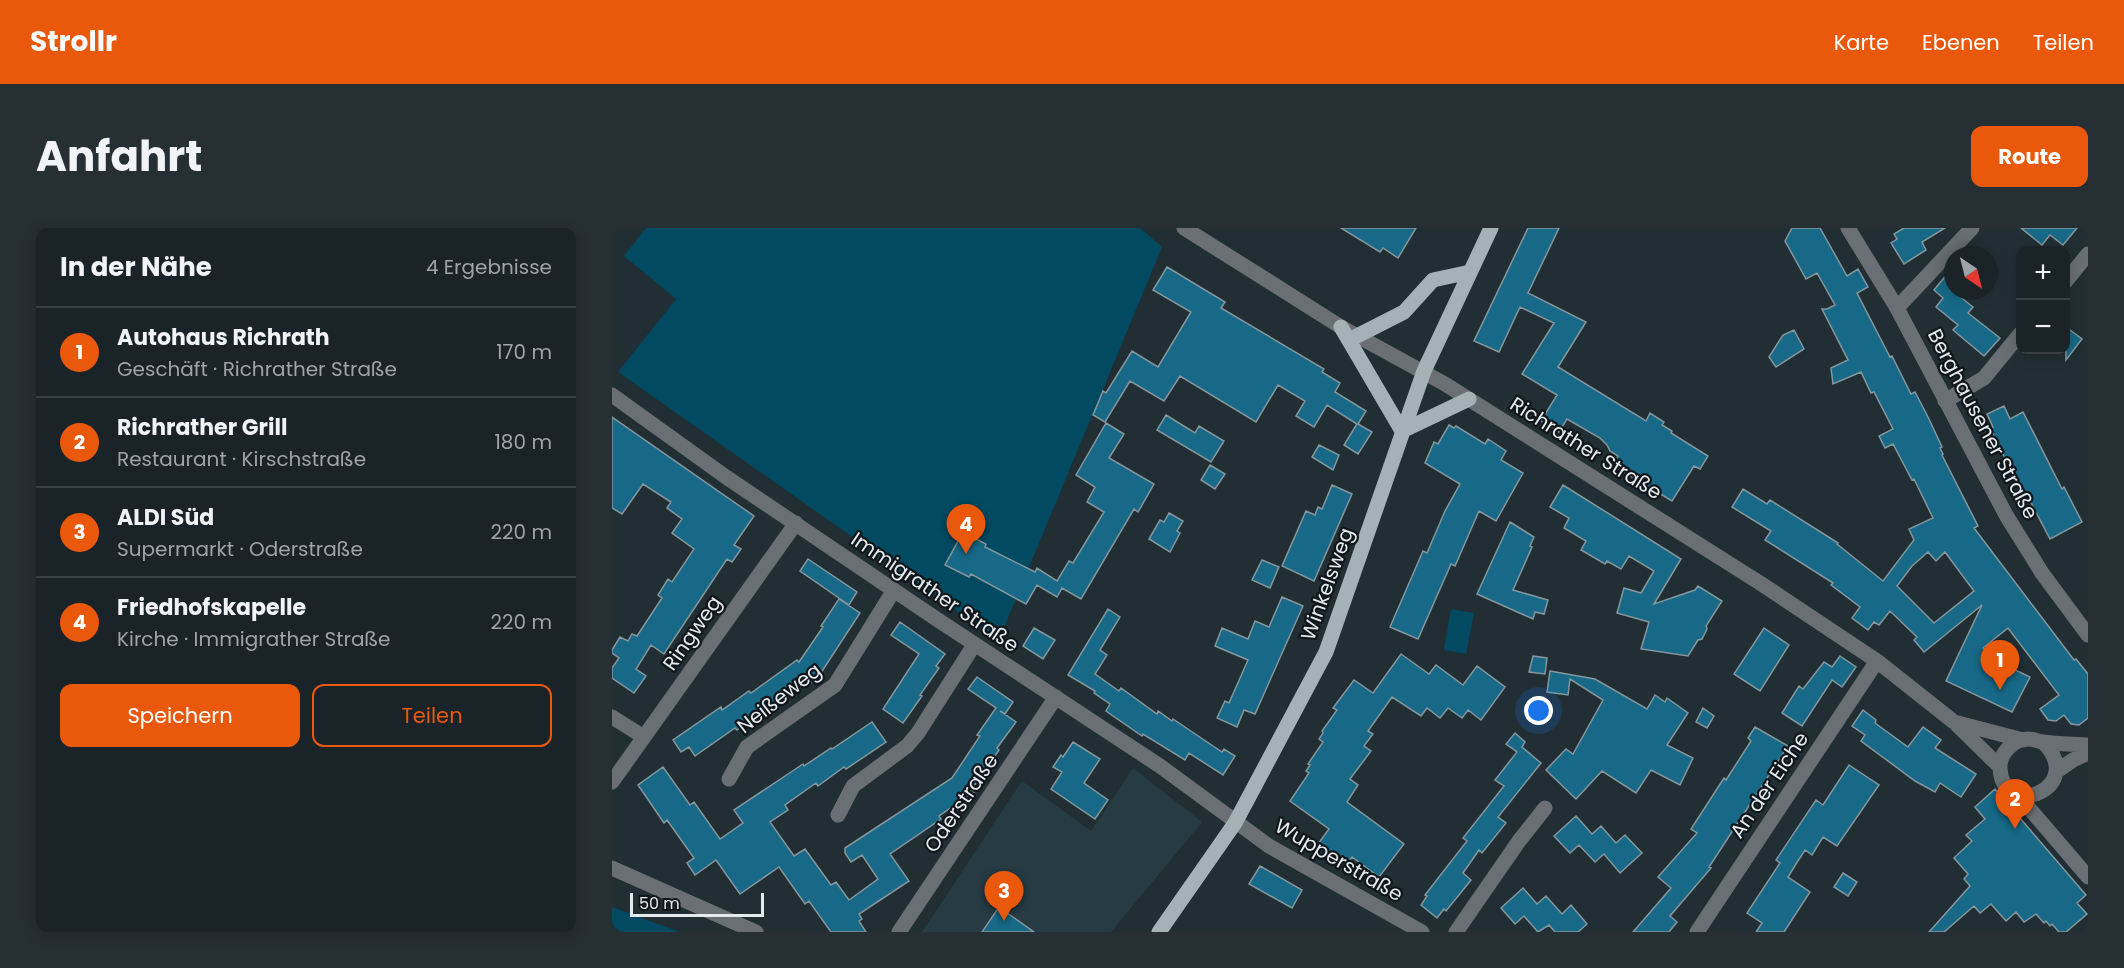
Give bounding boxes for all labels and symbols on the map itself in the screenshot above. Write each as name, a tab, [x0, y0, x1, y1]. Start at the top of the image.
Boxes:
north arrow	[1944, 246, 1998, 300]
street label: Berghausener Straße	[1921, 324, 2045, 524]
street label: Richrather Straße	[1505, 390, 1667, 506]
pin: 4	[946, 504, 986, 554]
street label: Winkelsweg	[1294, 524, 1360, 644]
street label: Immigrather Straße	[846, 525, 1024, 659]
street label: Ringweg	[656, 590, 728, 676]
pin: 1	[1980, 640, 2020, 690]
street label: Neißeweg	[731, 656, 827, 740]
your location	[1524, 696, 1553, 725]
street label: An der Eiche	[1723, 726, 1815, 844]
street label: Oderstraße	[918, 748, 1004, 858]
pin: 2	[1996, 780, 2034, 829]
street label: Wupperstraße	[1270, 812, 1408, 908]
pin: 3	[984, 872, 1024, 921]
scale bar	[630, 890, 764, 918]

